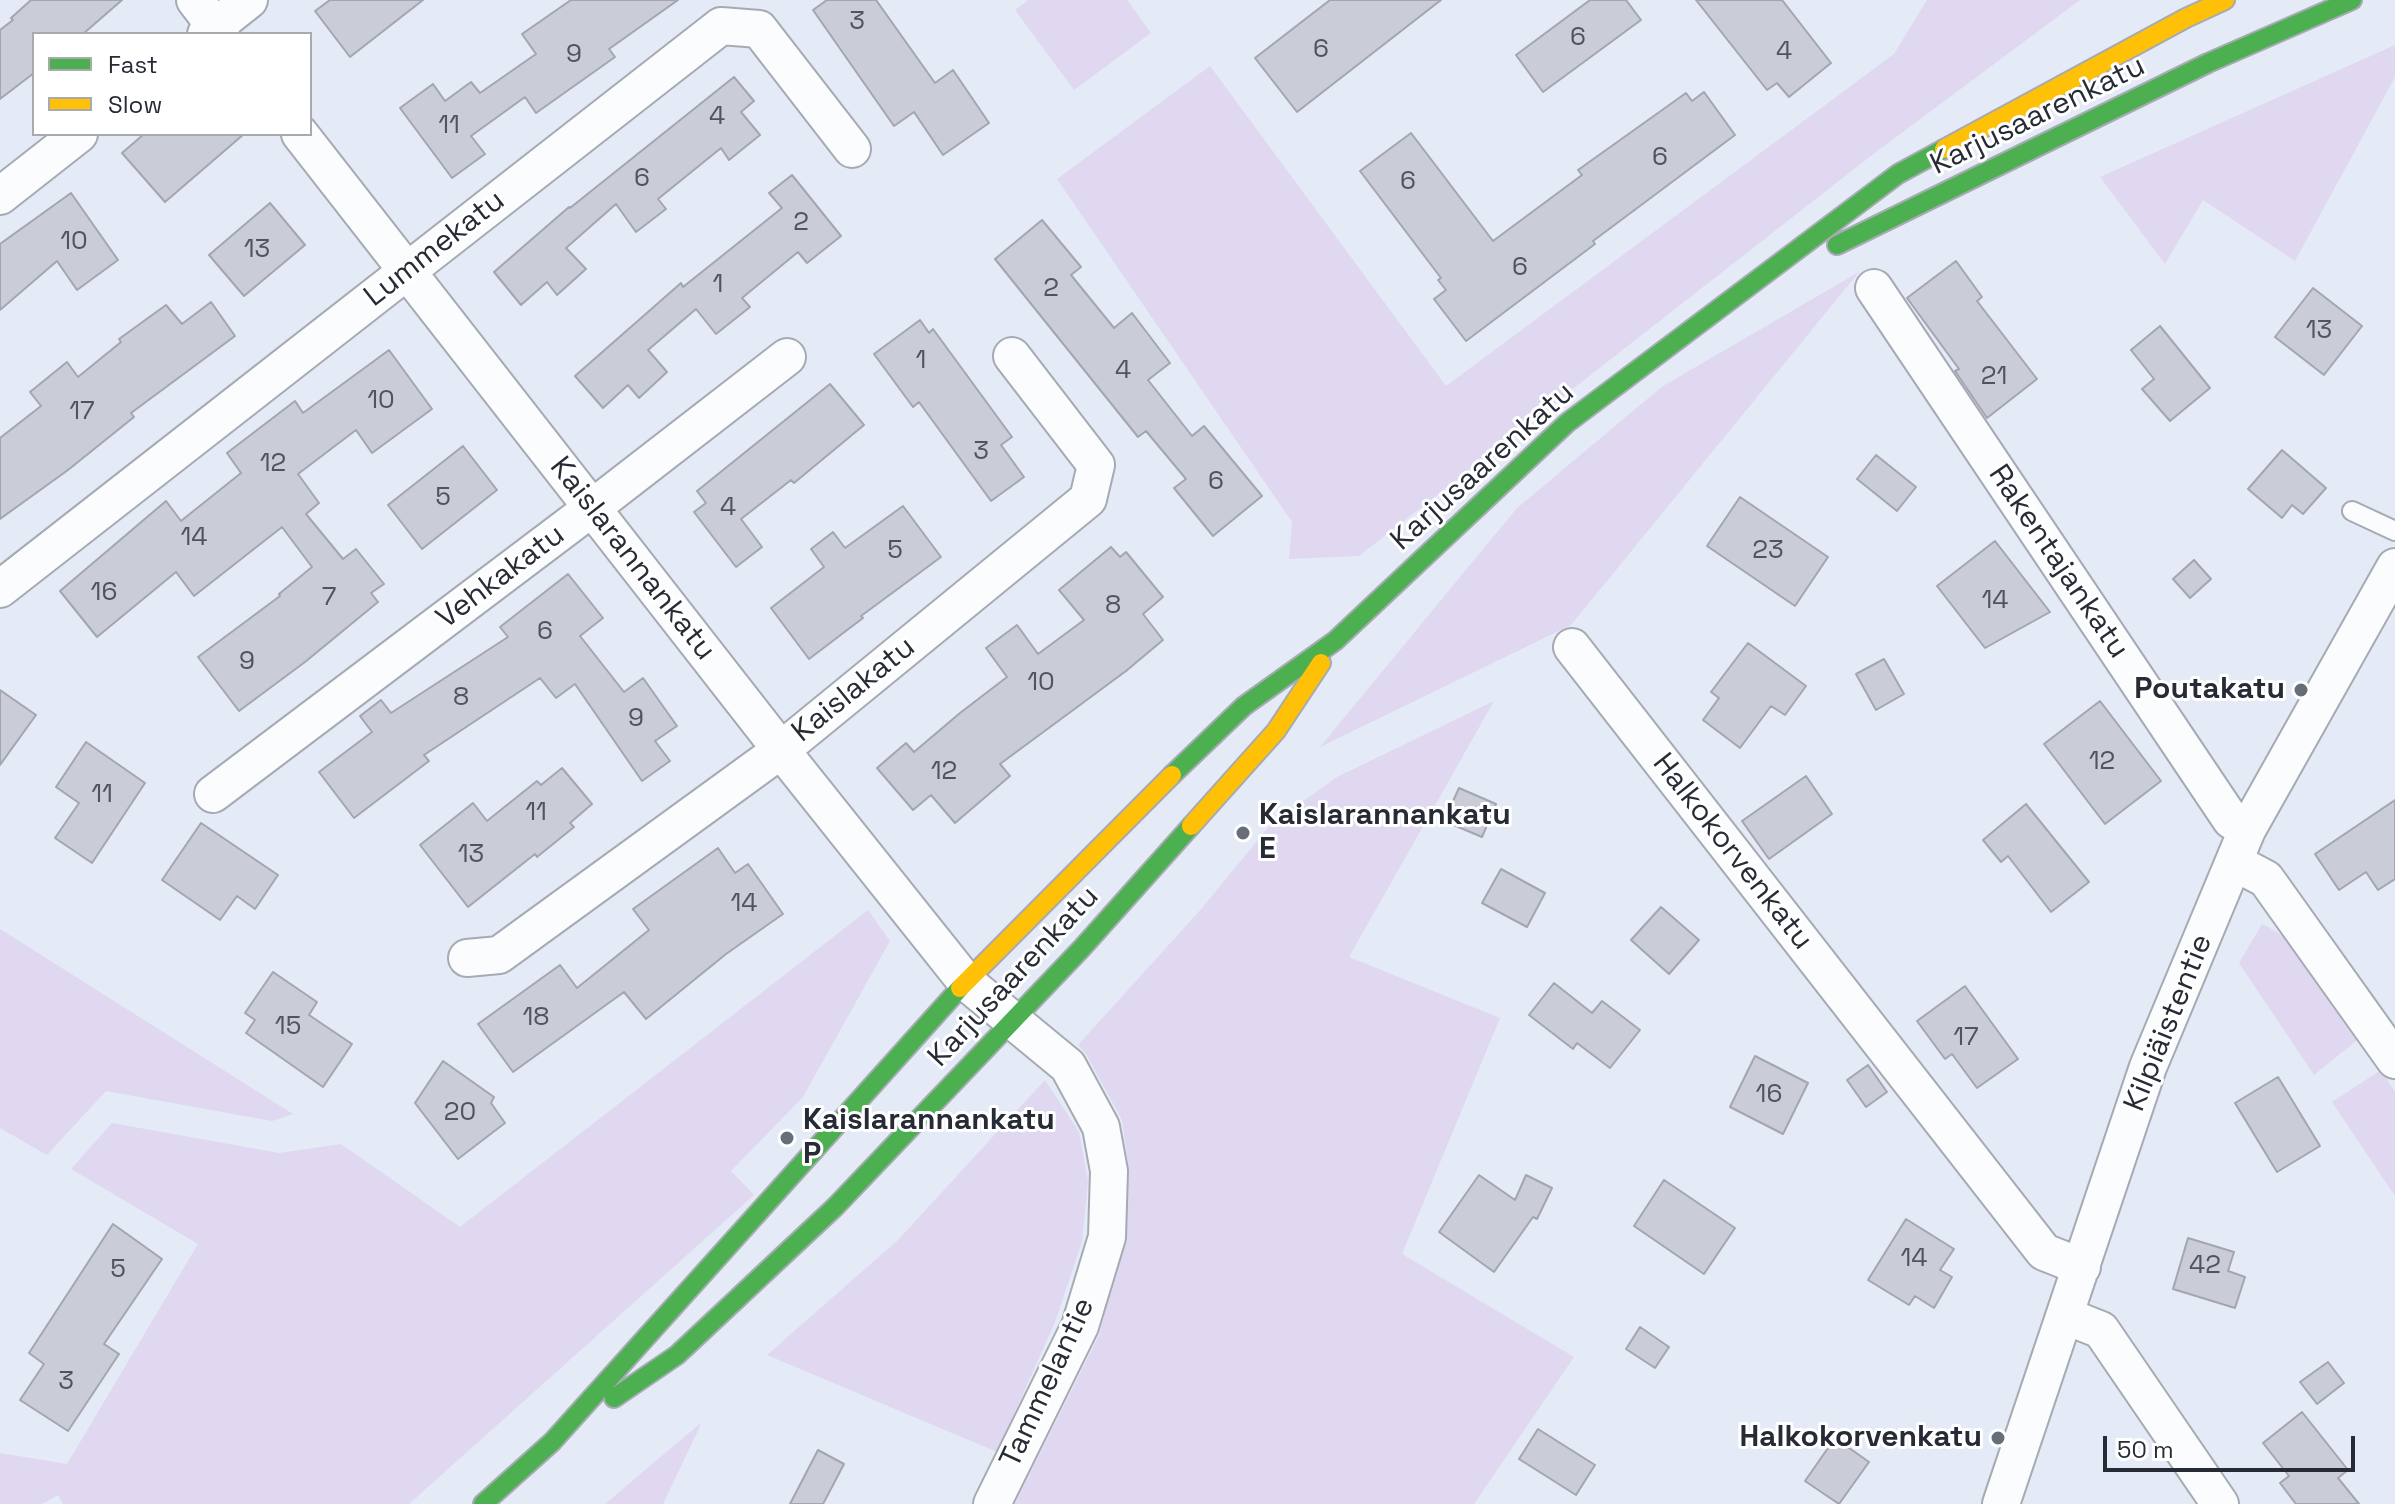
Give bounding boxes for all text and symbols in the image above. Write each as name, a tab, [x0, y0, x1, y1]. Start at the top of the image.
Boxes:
house number: 3	[849, 6, 865, 38]
house number: 6	[1570, 22, 1586, 54]
legend	[32, 32, 312, 136]
house number: 6	[1313, 34, 1329, 66]
house number: 4	[1776, 36, 1792, 68]
house number: 9	[566, 39, 582, 71]
text: Fast	[108, 49, 158, 80]
street label: Karjusaarenkatu	[1925, 49, 2151, 183]
text: Slow	[108, 89, 162, 120]
house number: 4	[709, 101, 725, 133]
house number: 11	[438, 110, 460, 142]
house number: 6	[1652, 142, 1668, 174]
house number: 6	[634, 163, 650, 195]
house number: 6	[1400, 166, 1416, 198]
street label: Lummekatu	[358, 183, 512, 315]
house number: 2	[793, 207, 809, 239]
house number: 10	[60, 226, 88, 258]
house number: 13	[244, 234, 270, 266]
house number: 6	[1512, 252, 1528, 284]
house number: 1	[713, 269, 723, 301]
house number: 2	[1043, 273, 1059, 305]
house number: 13	[2306, 315, 2332, 347]
house number: 1	[916, 345, 926, 377]
house number: 4	[1115, 355, 1131, 387]
house number: 21	[1981, 361, 2007, 393]
street label: Karjusaarenkatu	[1384, 375, 1582, 559]
house number: 10	[367, 385, 395, 417]
house number: 17	[69, 396, 95, 428]
house number: 3	[973, 436, 989, 468]
house number: 12	[260, 448, 286, 480]
street label: Kaislarannankatu	[541, 450, 723, 668]
street label: Rakentajankatu	[1980, 458, 2136, 666]
house number: 6	[1208, 466, 1224, 498]
house number: 5	[435, 482, 451, 514]
house number: 4	[720, 492, 736, 524]
street label: Vehkakatu	[430, 517, 572, 637]
house number: 14	[180, 522, 208, 554]
house number: 5	[887, 535, 903, 567]
house number: 23	[1752, 535, 1784, 567]
house number: 16	[91, 577, 117, 609]
house number: 7	[322, 582, 336, 614]
house number: 14	[1981, 585, 2009, 617]
house number: 8	[1105, 590, 1121, 622]
house number: 6	[537, 616, 553, 648]
street label: Kaislakatu	[785, 630, 923, 750]
house number: 9	[239, 646, 255, 678]
house number: 10	[1027, 667, 1055, 699]
place label: Poutakatu	[2134, 672, 2285, 708]
marker: Poutakatu	[2292, 681, 2310, 699]
house number: 8	[453, 682, 469, 714]
house number: 9	[628, 703, 644, 735]
house number: 12	[2089, 746, 2115, 778]
street label: Halkokorvenkatu	[1644, 747, 1820, 957]
house number: 12	[931, 756, 957, 788]
house number: 11	[91, 779, 113, 811]
house number: 11	[525, 797, 547, 829]
place label: Kaislarannankatu E	[1259, 798, 1511, 868]
marker: Kaislarannankatu E	[1234, 824, 1252, 842]
house number: 13	[458, 839, 484, 871]
street label: Karjusaarenkatu	[921, 879, 1107, 1075]
house number: 14	[730, 888, 758, 920]
street label: Kilpiäistentie	[2117, 929, 2221, 1117]
house number: 18	[522, 1002, 550, 1034]
house number: 15	[275, 1011, 301, 1043]
house number: 17	[1953, 1022, 1979, 1054]
house number: 16	[1756, 1079, 1782, 1111]
house number: 20	[444, 1097, 476, 1129]
place label: Kaislarannankatu P	[803, 1103, 1055, 1174]
marker: Kaislarannankatu P	[778, 1129, 796, 1147]
house number: 14	[1900, 1243, 1928, 1275]
house number: 42	[2189, 1250, 2221, 1282]
house number: 5	[110, 1254, 126, 1286]
street label: Tammelantie	[993, 1292, 1103, 1474]
house number: 3	[58, 1366, 74, 1398]
place label: Halkokorvenkatu	[1740, 1420, 1982, 1456]
scale bar	[2107, 1420, 2359, 1470]
marker: Halkokorvenkatu	[1989, 1429, 2007, 1447]
text: 50 m	[2117, 1434, 2174, 1465]

